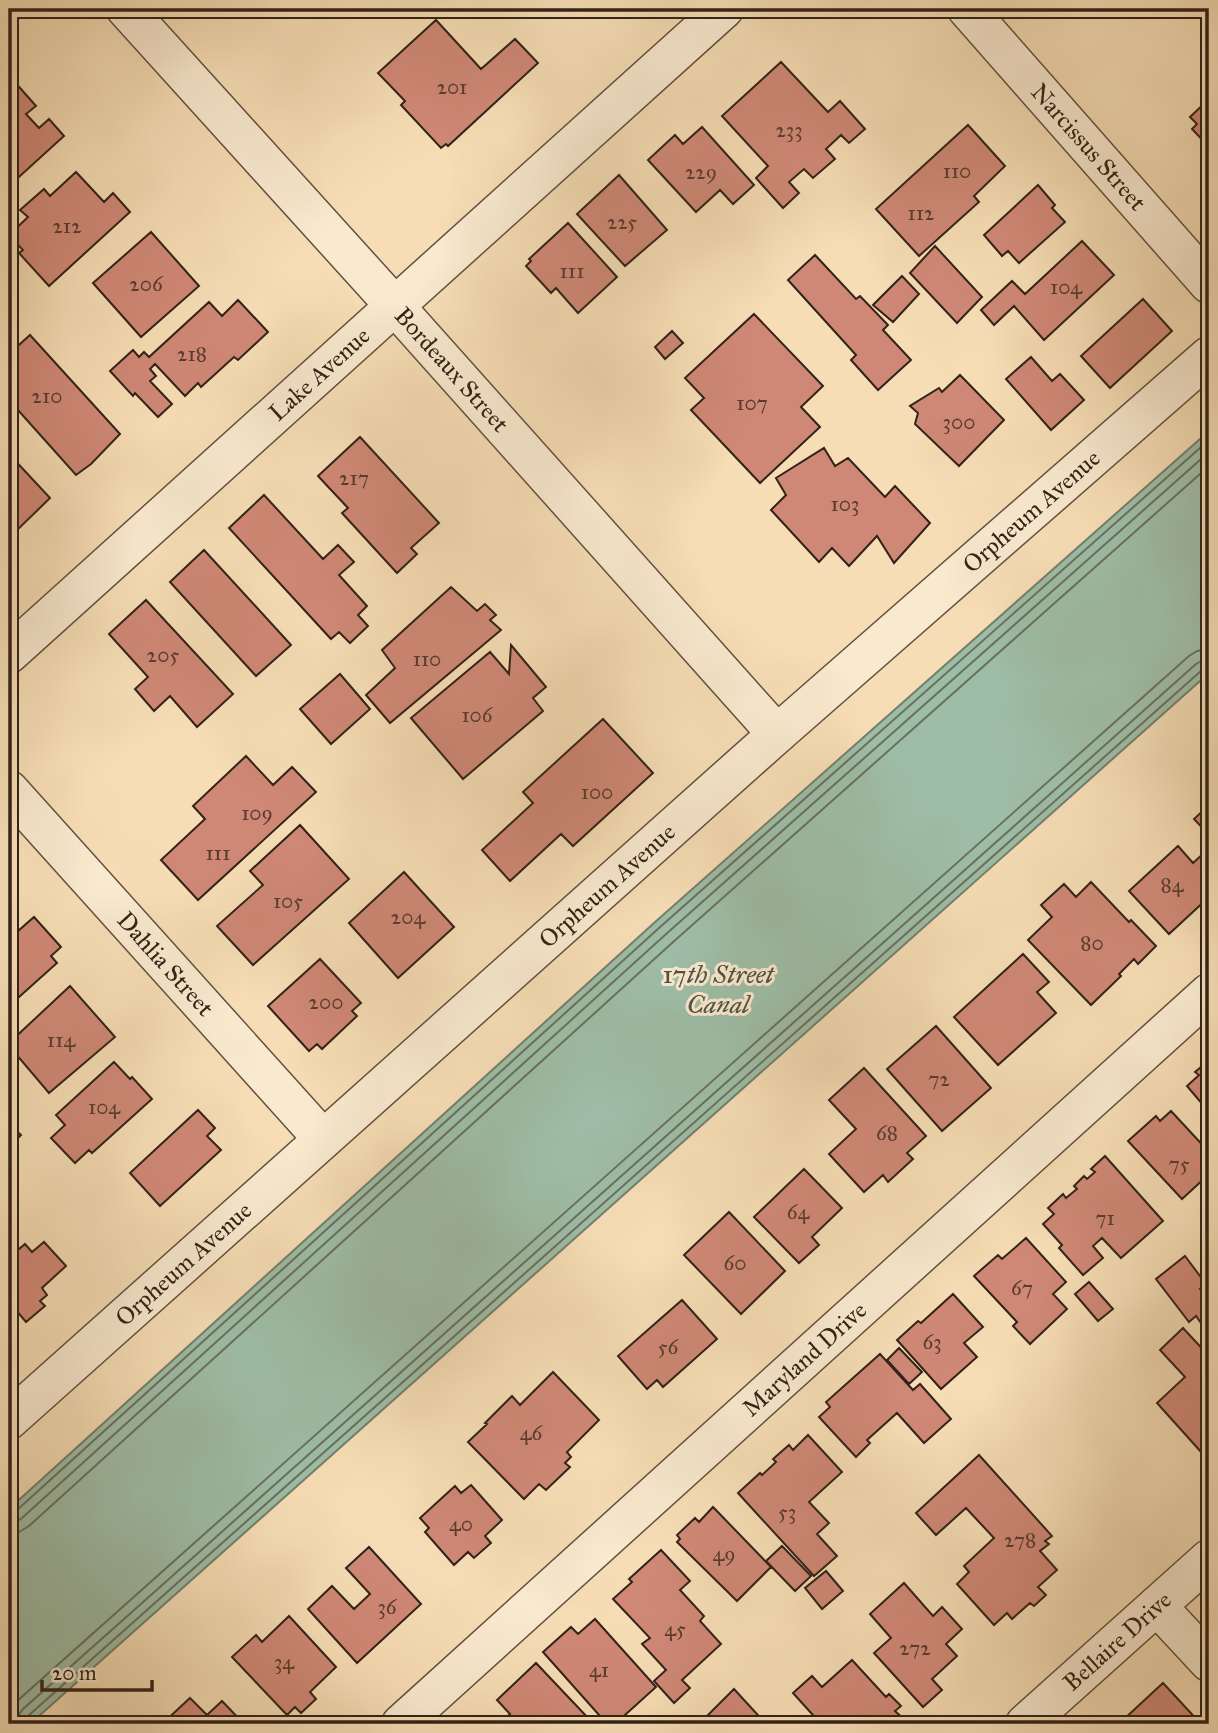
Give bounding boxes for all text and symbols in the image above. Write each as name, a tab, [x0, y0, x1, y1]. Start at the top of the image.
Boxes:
house number: 201	[437, 74, 467, 100]
street label: Narcissus Street	[1025, 77, 1153, 217]
house number: 233	[775, 117, 803, 143]
house number: 110	[943, 158, 971, 184]
house number: 229	[685, 159, 717, 185]
house number: 112	[908, 200, 935, 226]
house number: 225	[607, 209, 637, 235]
house number: 212	[52, 213, 82, 239]
house number: 111	[560, 258, 584, 284]
house number: 206	[129, 271, 164, 297]
house number: 104	[1050, 274, 1083, 300]
street label: Bordeaux Street	[388, 301, 516, 439]
street label: Lake Avenue	[263, 321, 376, 427]
house number: 218	[177, 341, 207, 367]
house number: 210	[32, 383, 62, 409]
house number: 107	[736, 390, 768, 416]
house number: 300	[943, 409, 975, 435]
street label: Orpheum Avenue	[957, 443, 1106, 579]
house number: 217	[339, 465, 369, 491]
house number: 103	[831, 491, 859, 517]
house number: 205	[147, 642, 179, 668]
house number: 110	[413, 646, 441, 672]
house number: 106	[461, 702, 494, 728]
house number: 100	[581, 779, 613, 805]
house number: 109	[241, 800, 273, 826]
street label: Orpheum Avenue	[533, 817, 682, 954]
house number: 111	[206, 840, 230, 866]
house number: 84	[1161, 872, 1185, 898]
house number: 105	[273, 888, 303, 914]
house number: 204	[391, 904, 426, 930]
street label: Dahlia Street	[111, 905, 221, 1023]
house number: 80	[1080, 930, 1104, 956]
water label: 17th Street Canal	[662, 958, 776, 1020]
house number: 200	[309, 989, 343, 1015]
house number: 114	[47, 1027, 76, 1053]
house number: 72	[928, 1066, 950, 1092]
house number: 104	[88, 1094, 121, 1120]
house number: 68	[876, 1120, 898, 1146]
house number: 75	[1169, 1151, 1190, 1177]
street label: Orpheum Avenue	[109, 1195, 258, 1333]
house number: 64	[787, 1199, 811, 1225]
house number: 71	[1095, 1205, 1115, 1231]
house number: 60	[724, 1250, 747, 1276]
house number: 67	[1011, 1275, 1033, 1301]
street label: Maryland Drive	[736, 1295, 873, 1423]
house number: 63	[922, 1329, 942, 1355]
house number: 56	[658, 1334, 679, 1360]
house number: 46	[520, 1420, 543, 1446]
house number: 53	[778, 1499, 796, 1525]
house number: 40	[449, 1511, 473, 1537]
house number: 278	[1004, 1527, 1036, 1553]
house number: 49	[713, 1541, 735, 1567]
street label: Bellaire Drive	[1057, 1585, 1178, 1697]
house number: 36	[377, 1594, 398, 1620]
house number: 45	[664, 1616, 686, 1642]
house number: 272	[899, 1635, 931, 1661]
scale bar	[42, 1649, 152, 1693]
house number: 34	[274, 1649, 295, 1675]
house number: 41	[589, 1657, 609, 1683]
text: 20 m	[52, 1660, 97, 1686]

